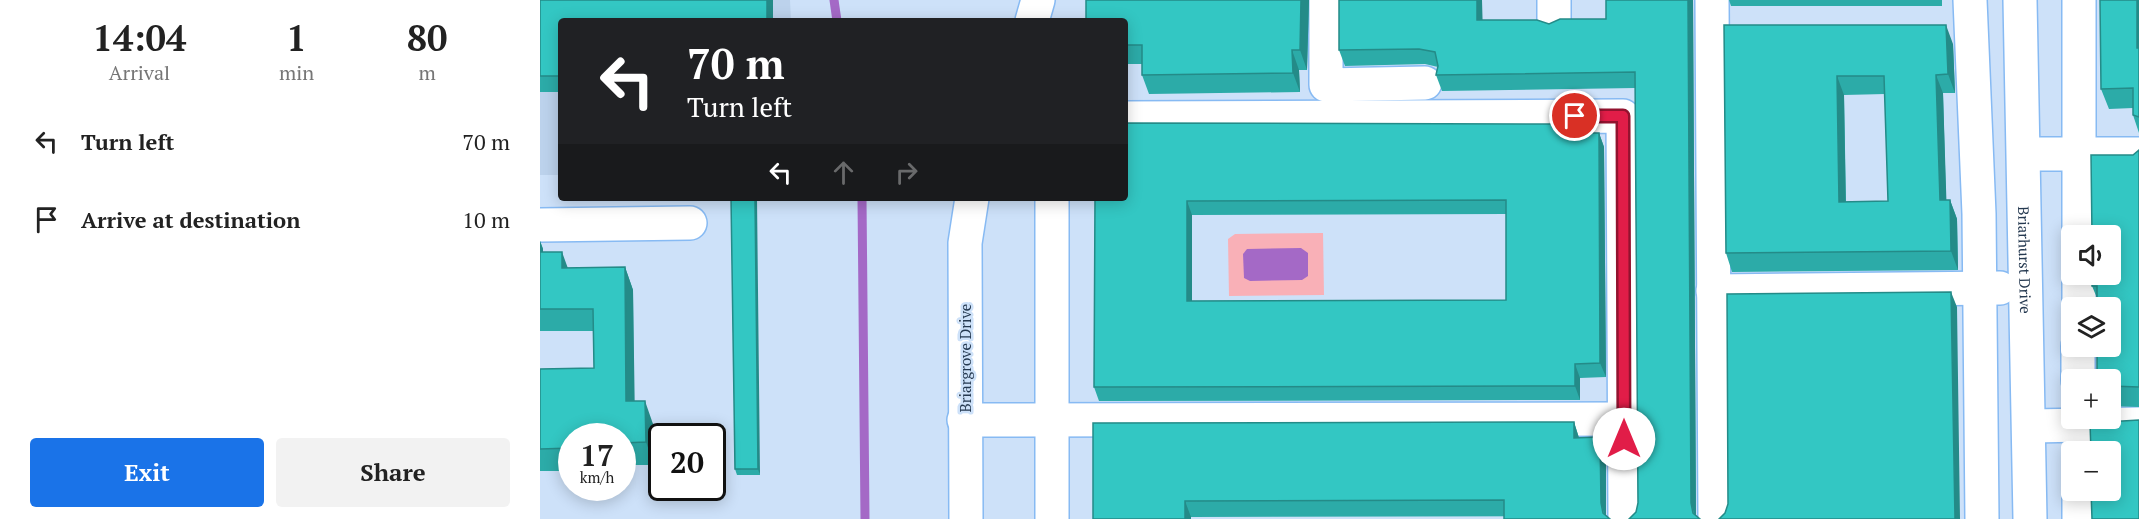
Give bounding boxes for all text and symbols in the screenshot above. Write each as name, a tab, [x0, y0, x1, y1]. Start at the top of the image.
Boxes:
text: 14:04	[93, 14, 186, 61]
text: 1	[286, 14, 307, 61]
text: 80	[407, 14, 447, 61]
text: 70 m	[687, 35, 785, 91]
icon: left	[588, 42, 666, 120]
text: Arrival	[109, 59, 170, 86]
text: min	[279, 59, 314, 86]
text: m	[418, 59, 436, 86]
text: Turn left	[687, 89, 792, 125]
pin	[1549, 90, 1600, 141]
icon: arrive	[1558, 99, 1591, 132]
icon: left	[30, 125, 63, 158]
text: Turn left	[81, 127, 174, 156]
text: 70 m	[462, 127, 510, 156]
icon: left	[764, 156, 797, 189]
icon: ahead	[827, 156, 860, 189]
icon: right	[890, 156, 923, 189]
icon: arrive	[30, 203, 63, 236]
text: Arrive at destination	[81, 205, 300, 234]
text: 10 m	[462, 205, 510, 234]
street label: Briarhurst Drive	[2014, 206, 2036, 314]
map controls	[2061, 225, 2121, 501]
button: sound	[2061, 225, 2121, 285]
button: layers	[2061, 297, 2121, 357]
street label: Briargrove Drive	[955, 304, 975, 412]
button: +	[2061, 369, 2121, 429]
position arrow	[1592, 407, 1656, 471]
speed limit sign: 20	[648, 423, 726, 501]
text: 17	[580, 435, 614, 475]
button: Exit	[30, 438, 264, 507]
button: Share	[276, 438, 510, 507]
button: −	[2061, 441, 2121, 501]
text: km/h	[580, 467, 614, 487]

